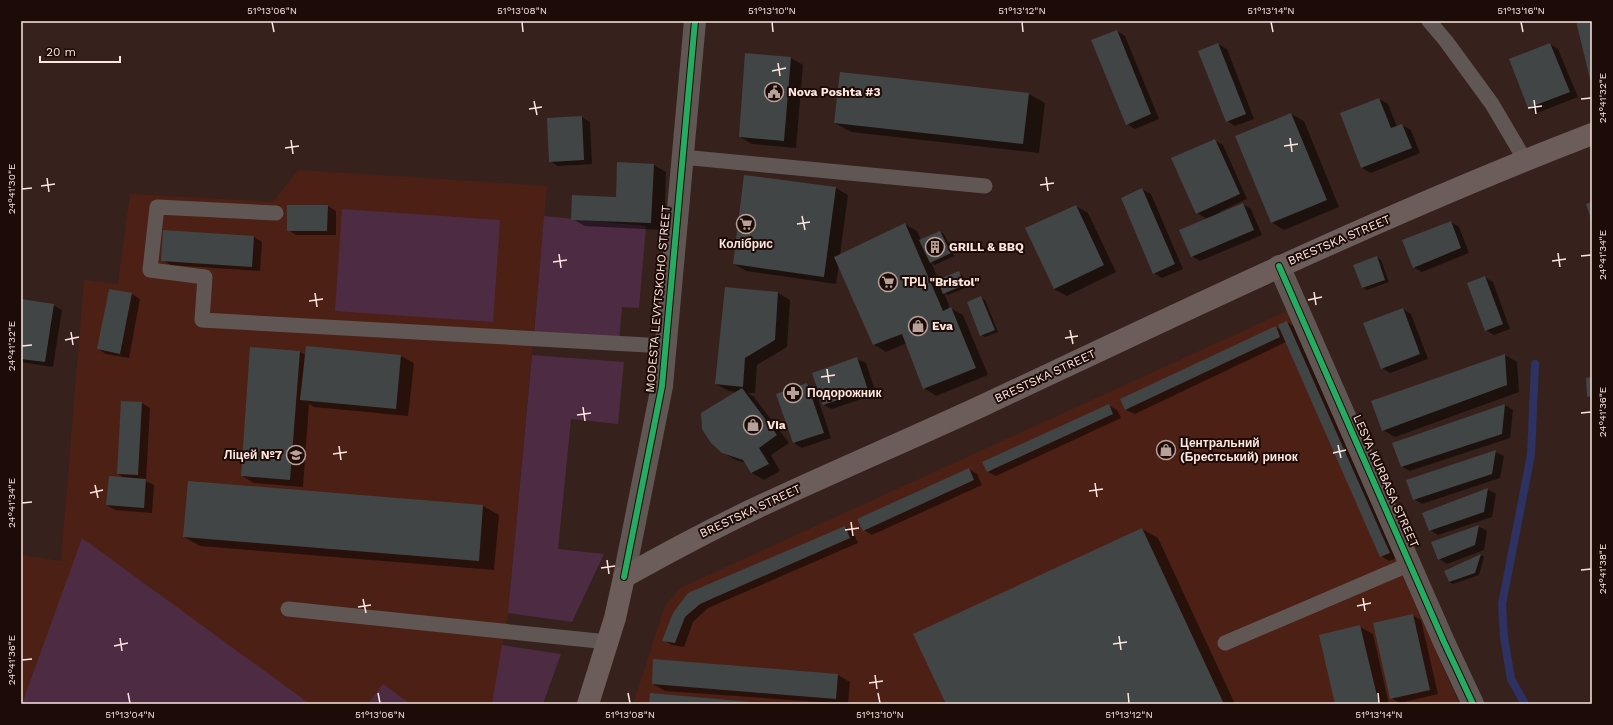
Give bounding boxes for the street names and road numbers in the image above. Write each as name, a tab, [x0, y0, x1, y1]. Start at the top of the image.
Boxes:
street label: MODESTA LEVYTSKOHO STREET	[643, 205, 673, 393]
street label: BRESTSKA STREET	[1286, 212, 1392, 268]
street label: BRESTSKA STREET	[992, 346, 1098, 406]
street label: LESYA KURBASA STREET	[1350, 412, 1422, 550]
street label: BRESTSKA STREET	[697, 481, 803, 541]

